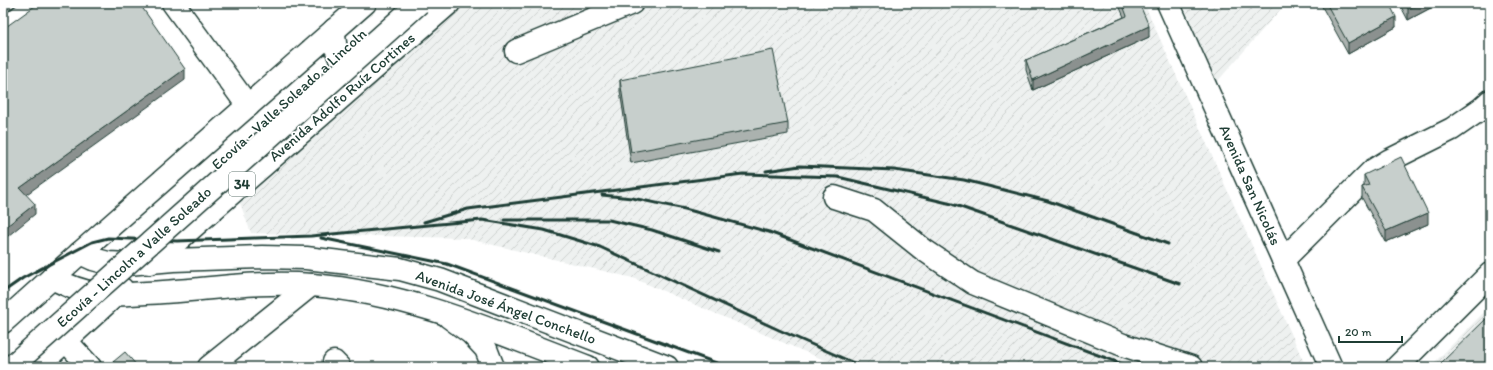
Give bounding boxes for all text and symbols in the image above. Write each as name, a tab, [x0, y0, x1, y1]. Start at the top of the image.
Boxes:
street label: Ecovía - Valle Soleado a Lincoln	[208, 24, 371, 173]
street label: Avenida Adolfo Ruíz Cortines	[265, 28, 419, 165]
street label: Avenida San Nicolás	[1215, 122, 1285, 248]
road number: 34	[229, 172, 255, 196]
street label: Ecovía - Lincoln a Valle Soleado	[53, 183, 215, 331]
street label: Avenida José Ángel Conchello	[413, 266, 599, 348]
scale bar	[1339, 318, 1402, 344]
text: 20 m	[1345, 325, 1372, 339]

